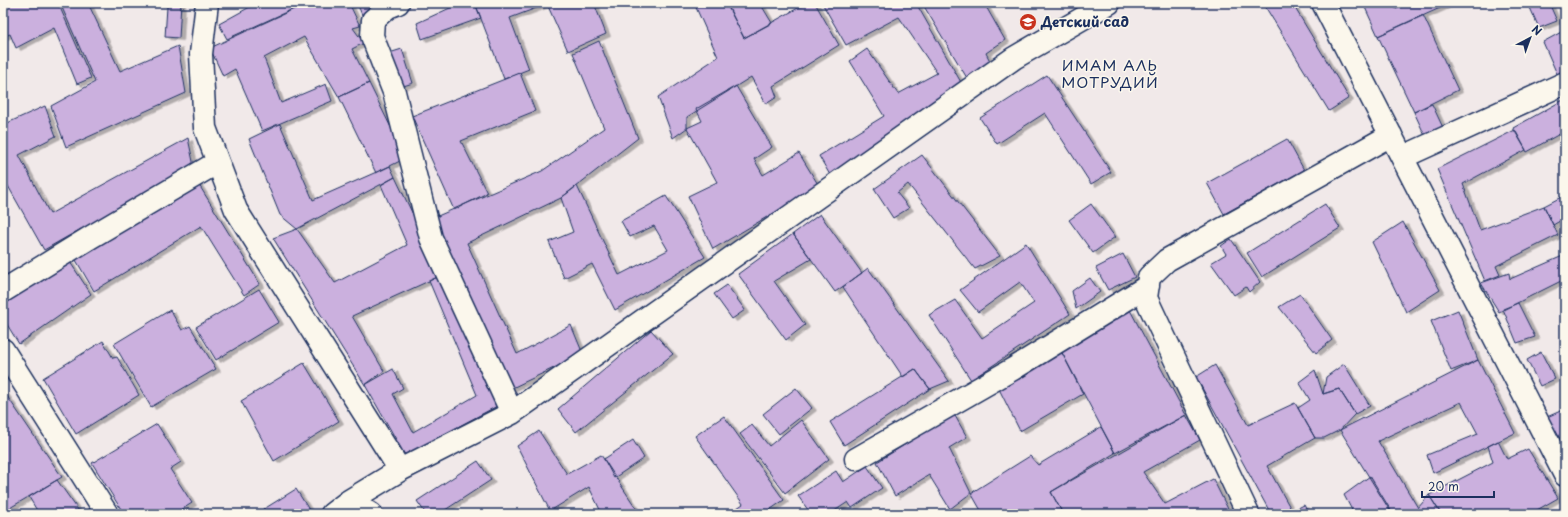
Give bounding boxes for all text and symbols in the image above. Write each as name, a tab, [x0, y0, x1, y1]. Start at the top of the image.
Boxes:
place label: Детский сад	[1040, 11, 1129, 32]
school or university icon: Детский сад	[1018, 12, 1038, 32]
north arrow	[1510, 18, 1550, 58]
text: N	[1528, 21, 1546, 40]
district label: ИМАМ АЛЬ МОТРУДИЙ	[1061, 53, 1159, 93]
scale bar	[1422, 473, 1494, 499]
text: 20 m	[1428, 477, 1459, 495]

